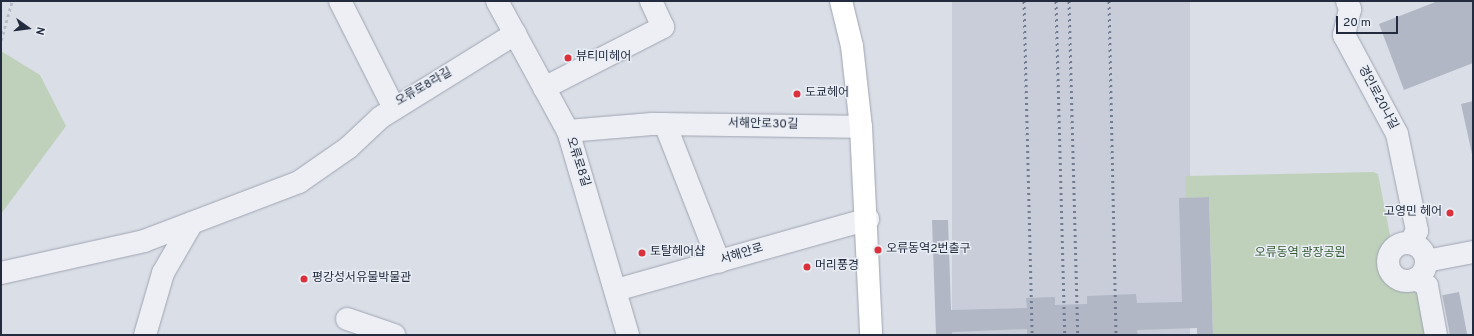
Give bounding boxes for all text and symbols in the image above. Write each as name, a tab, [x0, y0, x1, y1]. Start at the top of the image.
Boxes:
north arrow	[8, 8, 48, 48]
scale bar	[1338, 8, 1400, 34]
text: 20 m	[1343, 15, 1371, 31]
text: N	[32, 25, 47, 36]
place label: 뷰티미헤어	[576, 51, 631, 65]
marker: 뷰티미헤어	[563, 53, 573, 63]
street label: 경인로20나길	[1354, 64, 1400, 132]
street label: 오류로8라길	[393, 66, 455, 110]
place label: 도쿄헤어	[805, 87, 849, 101]
marker: 도쿄헤어	[792, 89, 802, 99]
street label: 서해안로30길	[728, 117, 798, 133]
street label: 오류로8길	[562, 135, 592, 189]
place label: 고영민 헤어	[1384, 206, 1442, 220]
marker: 고영민 헤어	[1445, 208, 1455, 218]
street label: 서해안로	[719, 242, 765, 268]
place label: 오류동역2번출구	[886, 243, 971, 257]
marker: 오류동역2번출구	[873, 245, 883, 255]
place label: 토탈헤어샵	[650, 246, 705, 260]
park label: 오류동역 광장공원	[1254, 247, 1346, 261]
marker: 토탈헤어샵	[637, 248, 647, 258]
place label: 머리풍경	[815, 260, 859, 274]
marker: 머리풍경	[802, 262, 812, 272]
place label: 평강성서유물박물관	[312, 272, 411, 286]
marker: 평강성서유물박물관	[299, 274, 309, 284]

